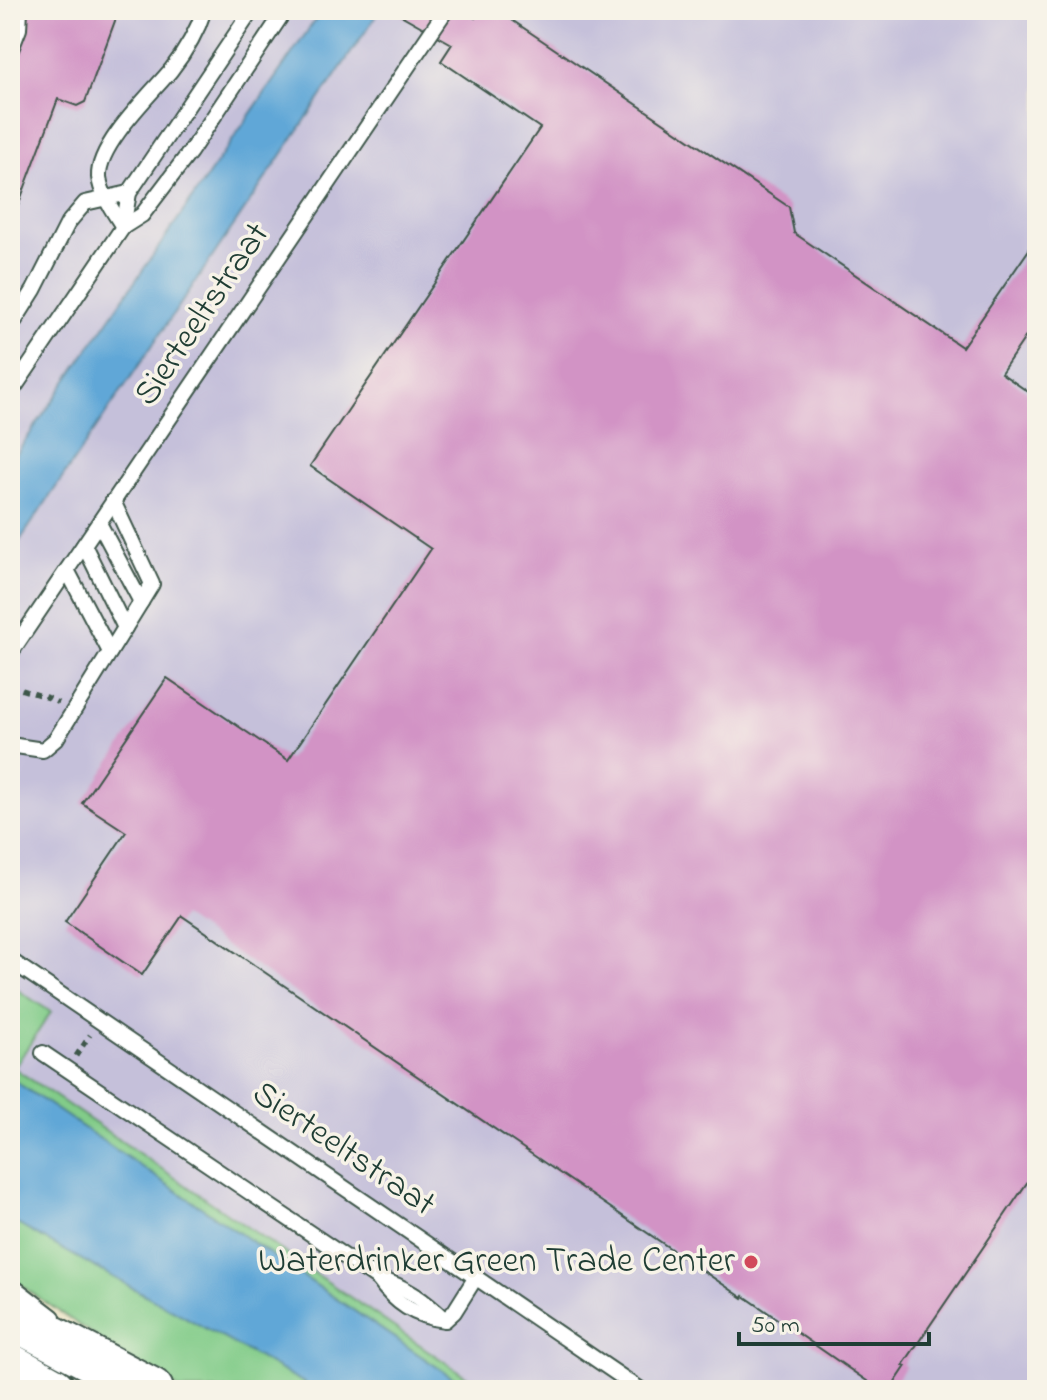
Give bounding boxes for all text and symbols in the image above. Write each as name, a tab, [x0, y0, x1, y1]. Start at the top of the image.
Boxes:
street label: Sierteeltstraat	[122, 212, 284, 418]
street label: Sierteeltstraat	[240, 1069, 446, 1231]
place label: Waterdrinker Green Trade Center	[258, 1236, 736, 1289]
marker: Waterdrinker Green Trade Center	[742, 1253, 760, 1271]
scale bar	[739, 1296, 929, 1346]
text: 50 m	[751, 1309, 800, 1344]

